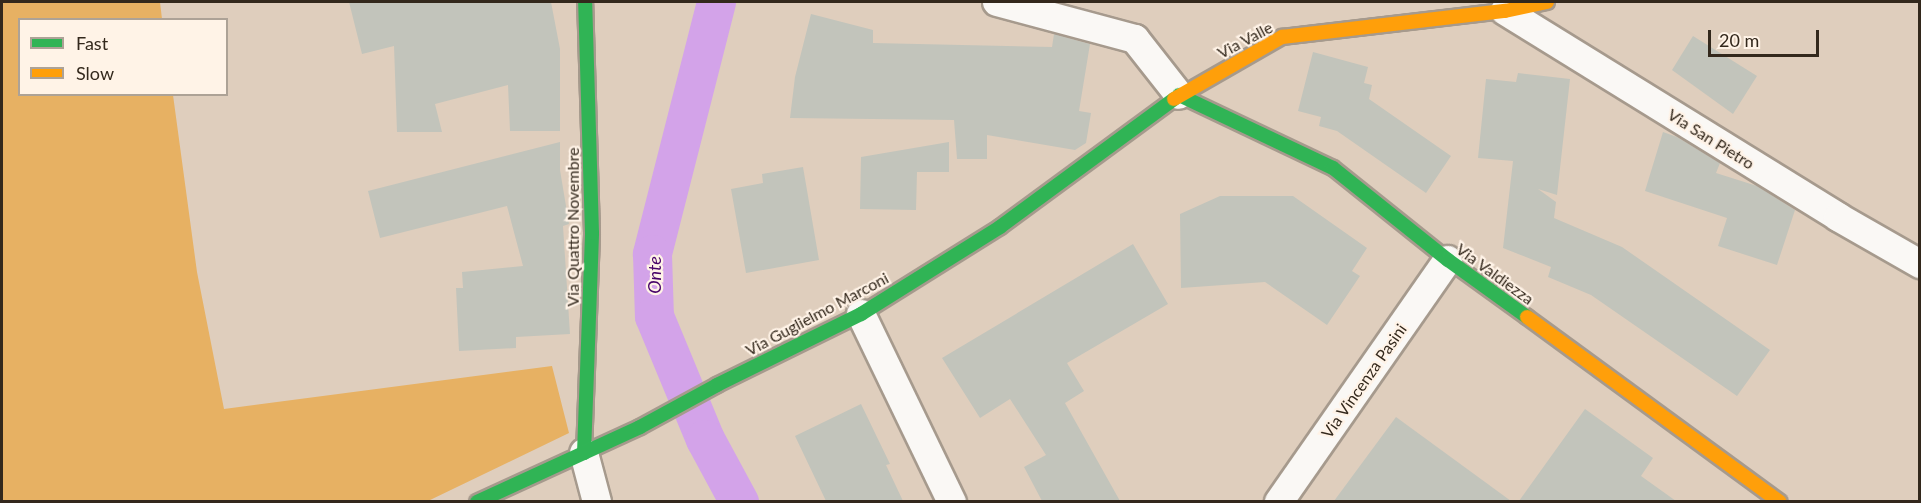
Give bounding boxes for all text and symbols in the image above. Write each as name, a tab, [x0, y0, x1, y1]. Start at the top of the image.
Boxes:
street label: Via Valle	[1214, 17, 1276, 63]
legend	[18, 18, 228, 96]
scale bar	[1711, 18, 1822, 56]
text: 20 m	[1719, 29, 1759, 51]
text: Fast	[76, 32, 108, 54]
text: Slow	[76, 62, 114, 84]
street label: Via San Pietro	[1664, 105, 1758, 173]
street label: Via Quattro Novembre	[563, 147, 583, 307]
street label: Via Valdiezza	[1452, 239, 1538, 309]
water label: Onte	[643, 256, 665, 294]
street label: Via Guglielmo Marconi	[742, 268, 892, 360]
street label: Via Vincenza Pasini	[1317, 320, 1411, 442]

